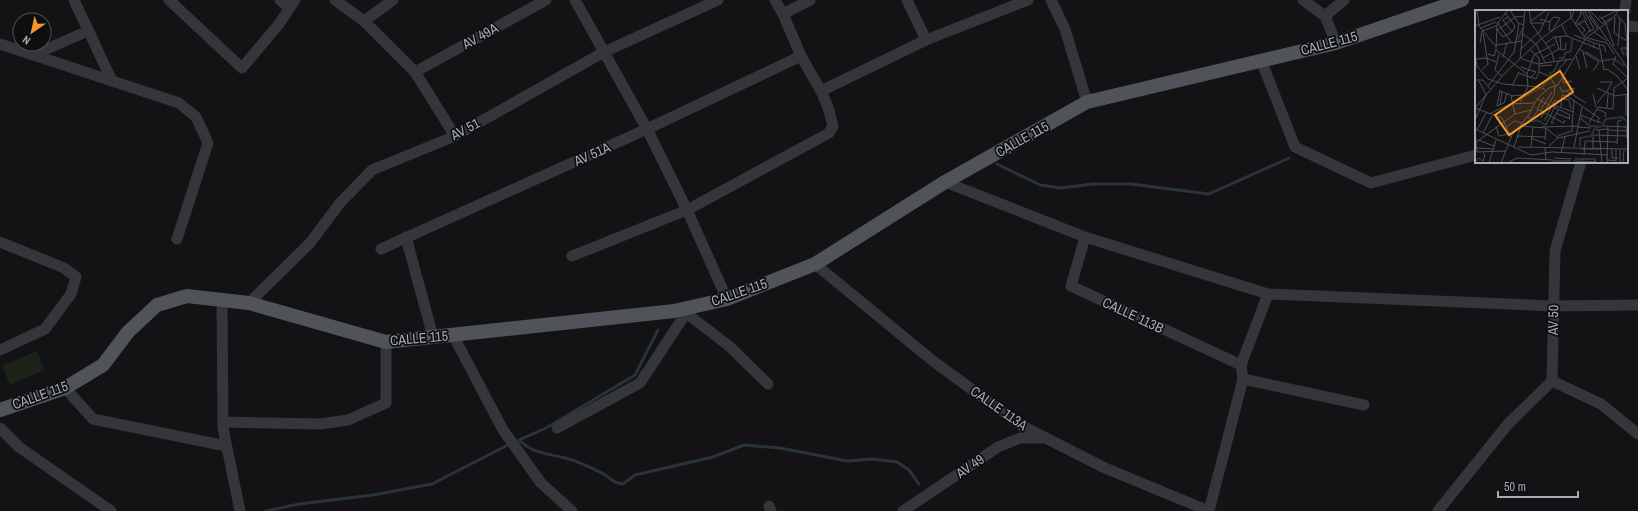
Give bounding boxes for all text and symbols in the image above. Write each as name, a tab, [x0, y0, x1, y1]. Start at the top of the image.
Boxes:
inset map	[1475, 10, 1628, 163]
north arrow	[12, 12, 52, 52]
street label: AV 49A	[458, 19, 501, 54]
street label: CALLE 115	[1299, 27, 1359, 59]
text: N	[20, 33, 33, 48]
street label: AV 51	[446, 114, 483, 145]
street label: CALLE 115	[992, 117, 1052, 161]
street label: AV 51A	[570, 138, 613, 170]
street label: CALLE 115	[709, 274, 769, 310]
street label: CALLE 113B	[1099, 293, 1167, 337]
street label: AV 50	[1544, 305, 1562, 336]
street label: CALLE 115	[389, 327, 449, 349]
street label: CALLE 115	[10, 377, 70, 413]
street label: CALLE 113A	[967, 382, 1031, 434]
street label: AV 49	[952, 450, 988, 483]
scale bar	[1498, 473, 1578, 499]
text: 50 m	[1504, 479, 1526, 495]

